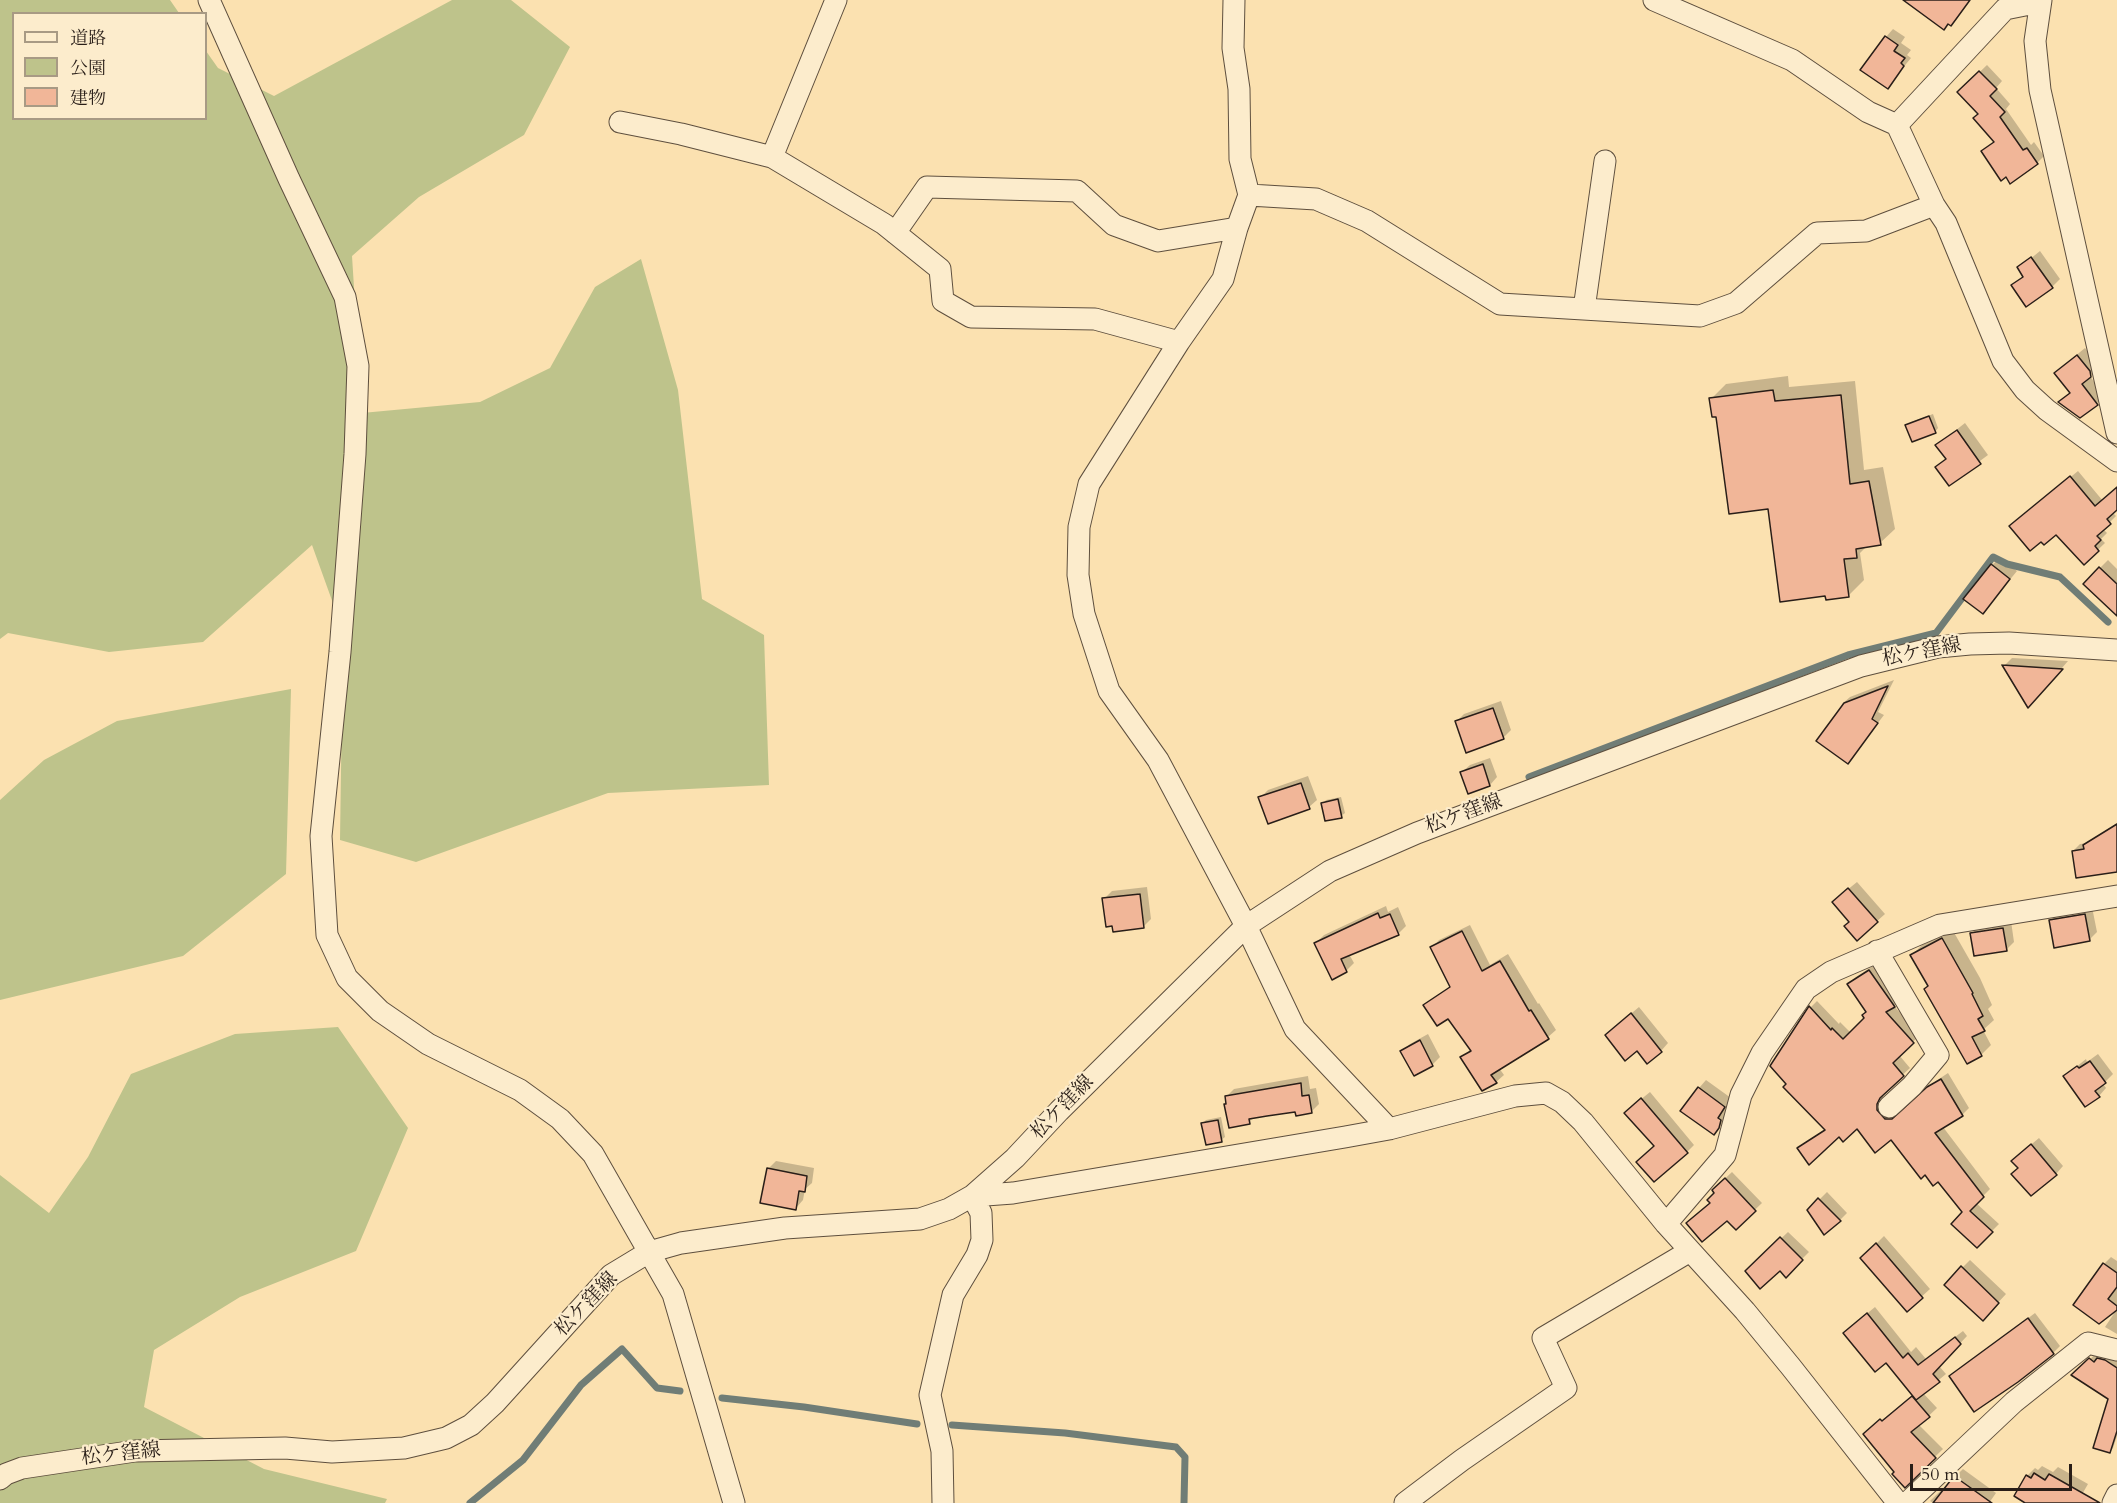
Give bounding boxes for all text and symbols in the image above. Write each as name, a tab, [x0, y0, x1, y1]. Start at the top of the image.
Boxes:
legend	[12, 12, 207, 120]
text: 道路	[70, 26, 106, 51]
text: 公園	[70, 56, 106, 81]
text: 建物	[70, 86, 106, 111]
street label: 松ケ窪線	[1880, 634, 1964, 672]
street label: 松ケ窪線	[1422, 790, 1506, 840]
street label: 松ケ窪線	[1027, 1071, 1099, 1145]
street label: 松ケ窪線	[551, 1268, 623, 1342]
street label: 松ケ窪線	[80, 1439, 162, 1471]
scale bar	[1913, 1452, 2075, 1490]
text: 50 m	[1921, 1462, 1960, 1487]

